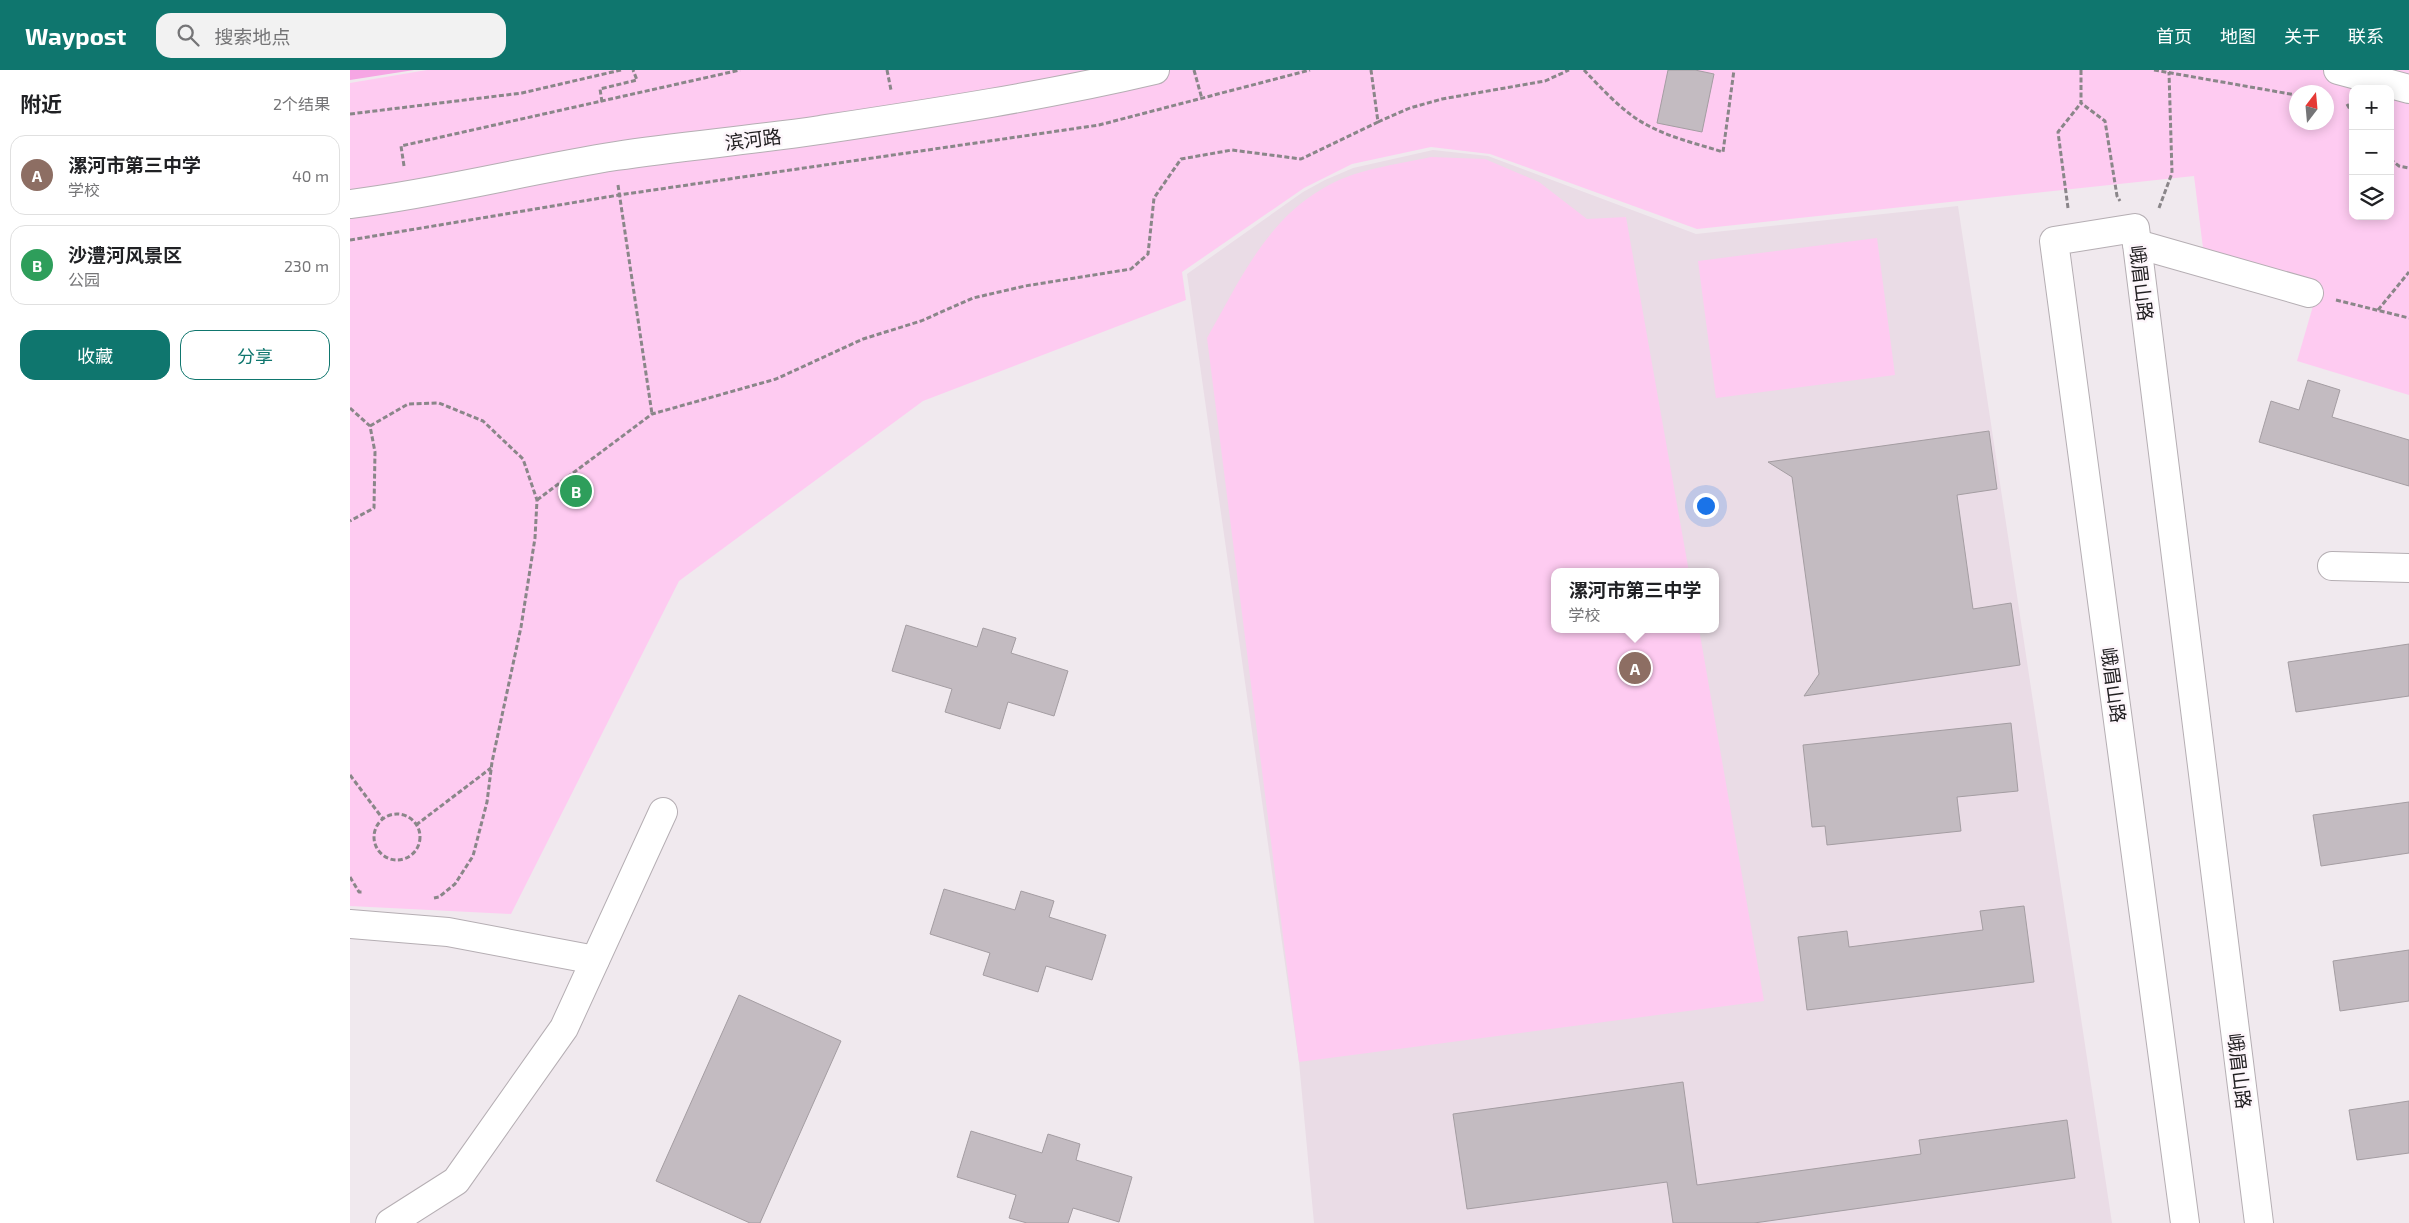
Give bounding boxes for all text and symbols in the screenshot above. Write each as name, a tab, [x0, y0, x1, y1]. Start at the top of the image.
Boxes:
search box	[156, 13, 506, 58]
text: Waypost	[25, 21, 126, 50]
icon: search	[174, 21, 202, 49]
text: 搜索地点	[214, 25, 290, 48]
text: 首页	[2156, 25, 2192, 47]
text: 地图	[2220, 25, 2256, 47]
text: 关于	[2284, 25, 2320, 47]
text: 联系	[2348, 25, 2384, 47]
north arrow	[2289, 85, 2334, 130]
map controls	[2349, 85, 2394, 220]
button: +	[2349, 85, 2394, 130]
text: 附近	[20, 91, 62, 116]
text: 2个结果	[273, 94, 330, 113]
street label: 滨河路	[723, 124, 783, 154]
button: −	[2349, 130, 2394, 175]
text: 漯河市第三中学	[68, 153, 201, 176]
text: A	[32, 166, 42, 185]
text: 40 m	[292, 166, 329, 185]
button: layers	[2349, 175, 2394, 220]
text: 学校	[68, 180, 100, 199]
text: 沙澧河风景区	[68, 243, 182, 266]
street label: 峨眉山路	[2126, 244, 2158, 322]
text: B	[32, 256, 42, 275]
text: 230 m	[284, 256, 329, 275]
text: 公园	[68, 270, 100, 289]
button: 收藏	[20, 330, 170, 380]
button: 分享	[180, 330, 330, 380]
pin: B	[560, 472, 592, 510]
your location	[1693, 493, 1719, 519]
popup	[1551, 568, 1719, 633]
text: 漯河市第三中学	[1568, 578, 1702, 601]
text: 学校	[1568, 605, 1601, 624]
street label: 峨眉山路	[2097, 646, 2131, 724]
pin: A	[1619, 649, 1651, 687]
street label: 峨眉山路	[2224, 1032, 2256, 1110]

